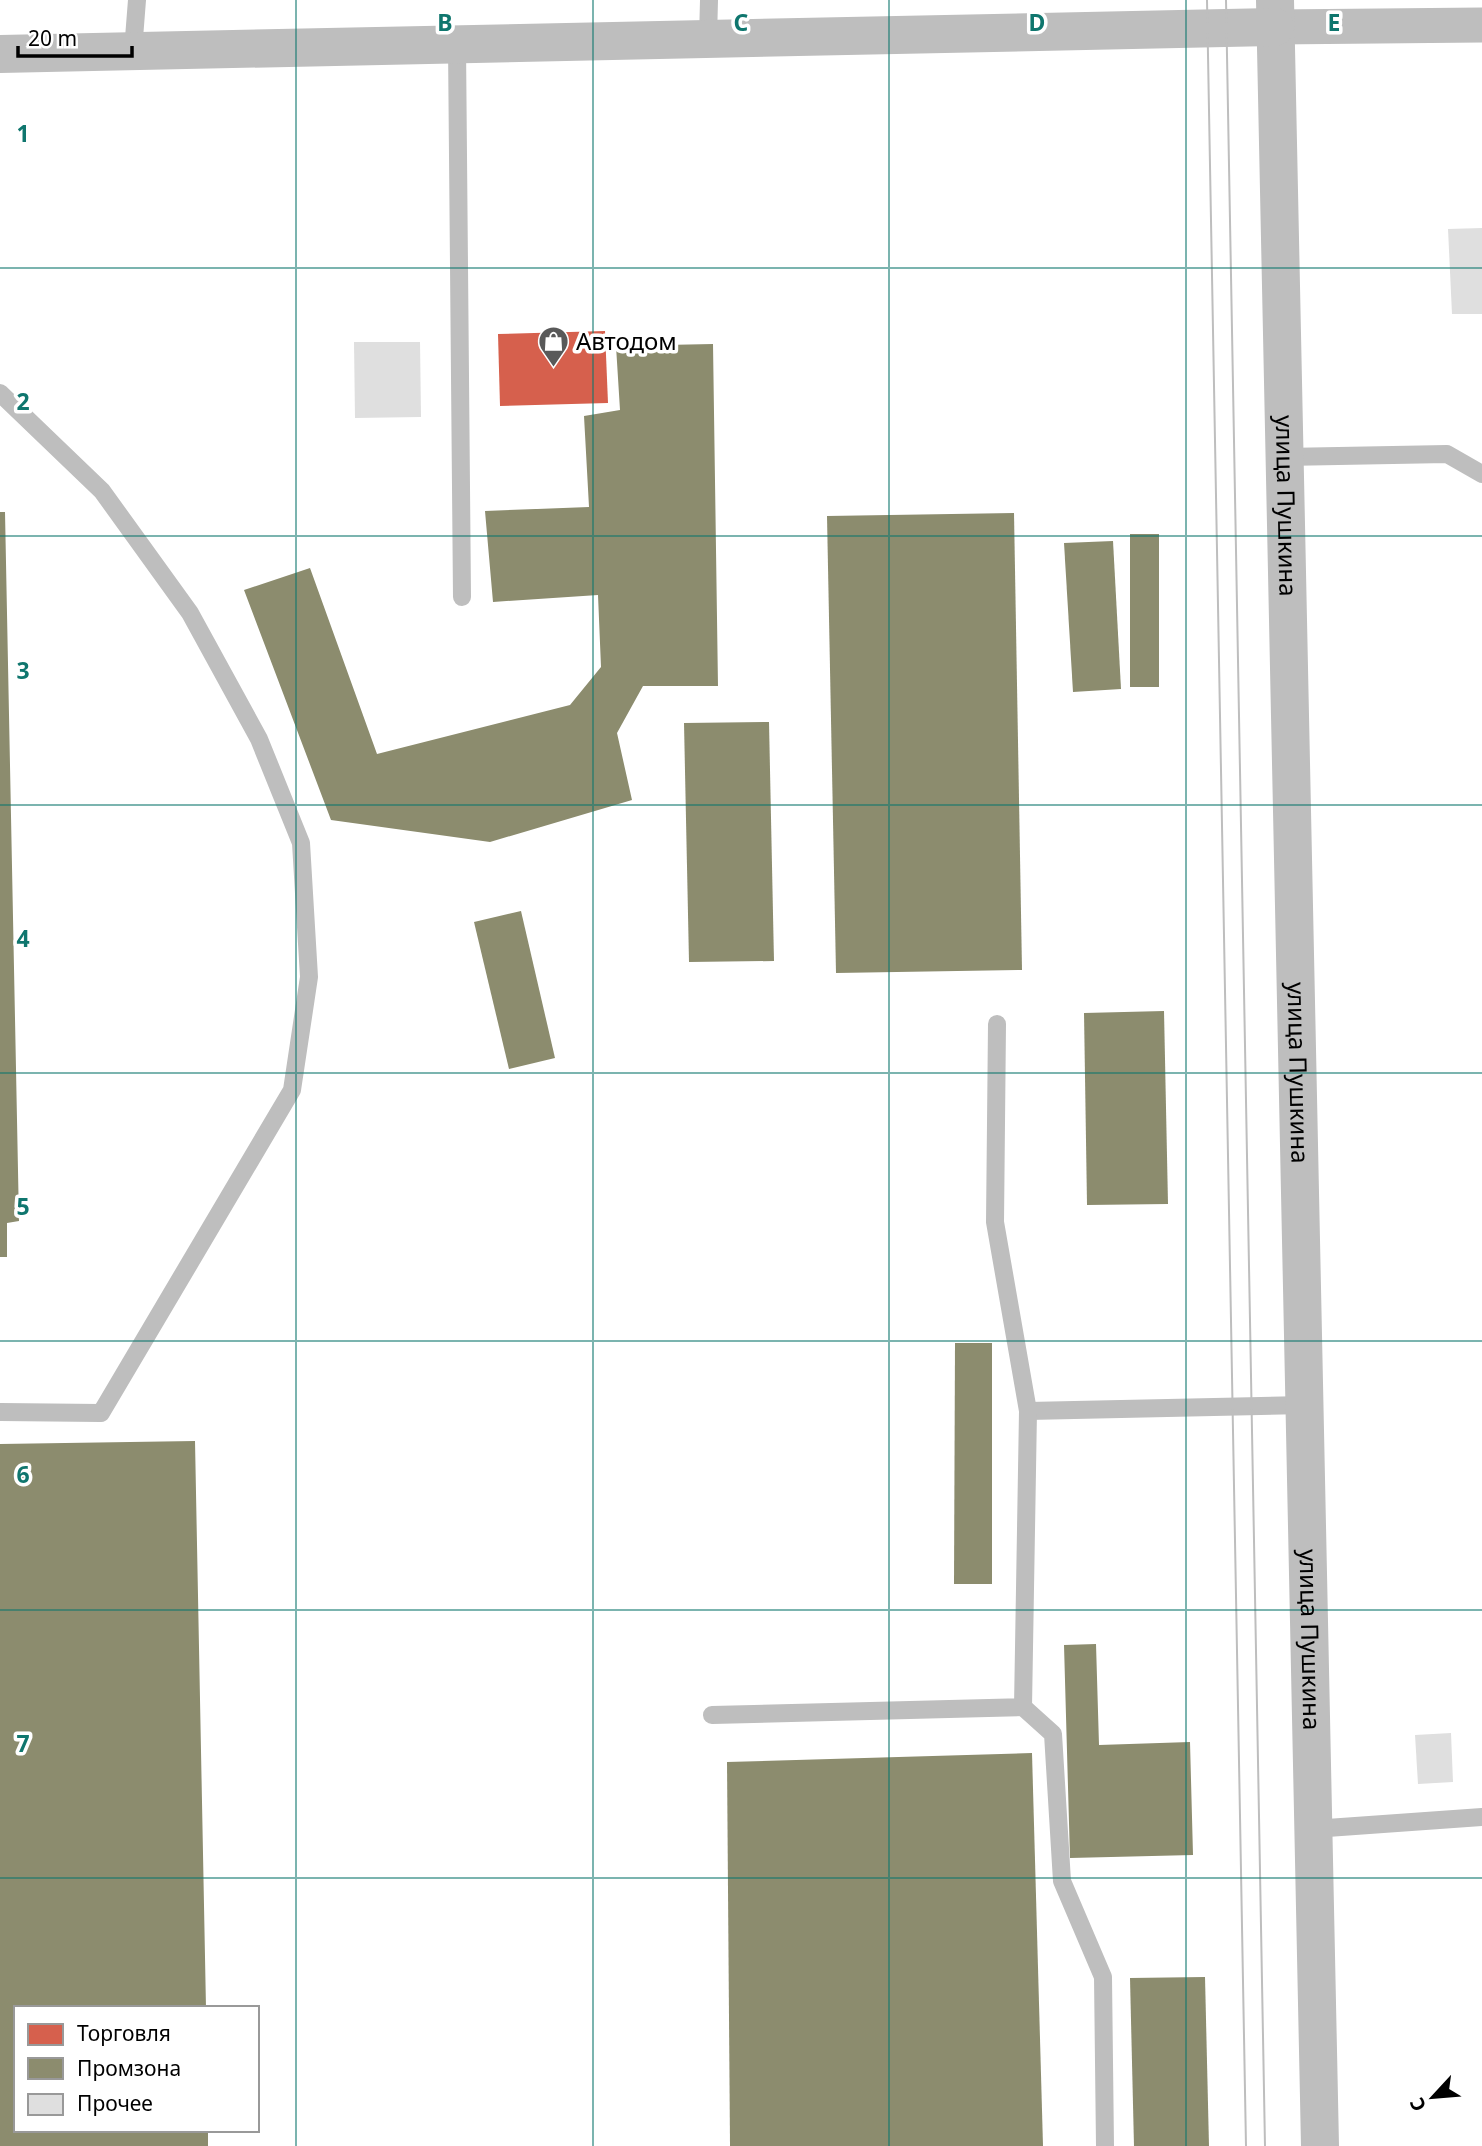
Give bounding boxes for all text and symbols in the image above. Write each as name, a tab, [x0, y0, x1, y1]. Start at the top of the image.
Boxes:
text: B	[437, 6, 453, 38]
text: C	[734, 6, 749, 38]
text: D	[1029, 6, 1045, 38]
text: E	[1328, 6, 1340, 38]
scale bar	[18, 14, 131, 58]
text: 20 m	[28, 24, 77, 52]
text: 1	[16, 117, 30, 149]
place label: Автодом	[576, 324, 677, 357]
shop icon: Автодом	[536, 325, 570, 369]
text: 2	[16, 385, 30, 417]
street label: улица Пушкина	[1269, 415, 1306, 597]
text: 3	[16, 654, 30, 686]
text: 4	[16, 922, 30, 954]
street label: улица Пушкина	[1281, 982, 1317, 1164]
text: 5	[16, 1190, 30, 1222]
text: 6	[16, 1458, 30, 1490]
street label: улица Пушкина	[1292, 1549, 1329, 1731]
text: 7	[16, 1727, 30, 1759]
legend	[14, 2006, 259, 2132]
text: Торговля	[77, 2019, 171, 2047]
text: Промзона	[77, 2054, 181, 2082]
north arrow	[1398, 2062, 1468, 2132]
text: Прочее	[77, 2089, 153, 2117]
text: С	[1403, 2093, 1432, 2116]

